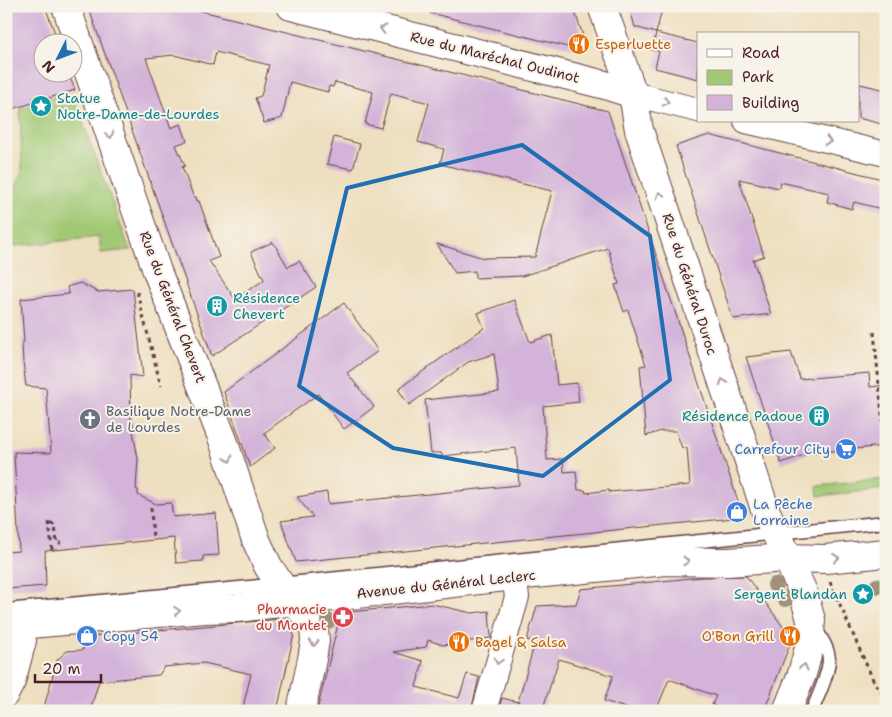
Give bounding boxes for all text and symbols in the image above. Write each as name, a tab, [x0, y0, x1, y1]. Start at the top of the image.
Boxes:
one-way arrow	[378, 24, 387, 35]
street label: Rue du Maréchal Oudinot	[408, 27, 582, 87]
north arrow	[32, 32, 82, 82]
restaurant icon: Esperluette	[567, 32, 591, 56]
legend	[697, 32, 860, 122]
place label: Esperluette	[595, 35, 671, 53]
text: Road	[742, 43, 780, 63]
text: N	[38, 57, 59, 77]
text: Park	[742, 67, 774, 87]
place label: Statue Notre-Dame-de-Lourdes	[57, 89, 220, 123]
text: Building	[742, 93, 799, 113]
place icon: Statue Notre-Dame-de-Lourdes	[29, 94, 53, 118]
one-way arrow	[661, 96, 670, 107]
one-way arrow	[104, 130, 114, 139]
one-way arrow	[823, 135, 832, 146]
one-way arrow	[656, 191, 666, 200]
street label: Rue du Général Duroc	[659, 211, 721, 357]
street label: Rue du Général Chevert	[136, 228, 210, 386]
place label: Résidence Chevert	[233, 289, 300, 323]
building icon: Résidence Chevert	[205, 294, 229, 318]
one-way arrow	[718, 379, 728, 387]
place label: Basilique Notre-Dame de Lourdes	[106, 402, 252, 436]
building icon: Résidence Padoue	[807, 404, 831, 428]
church icon: Basilique Notre-Dame de Lourdes	[78, 407, 102, 431]
place label: Résidence Padoue	[682, 407, 803, 425]
supermarket icon: Carrefour City	[834, 437, 858, 461]
place label: Carrefour City	[735, 440, 830, 458]
one-way arrow	[223, 454, 233, 463]
place label: La Pêche Lorraine	[753, 495, 813, 529]
shop icon: La Pêche Lorraine	[725, 500, 749, 524]
one-way arrow	[832, 553, 840, 564]
one-way arrow	[683, 556, 691, 566]
street label: Avenue du Général Leclerc	[355, 566, 537, 602]
place icon: Sergent Blandan	[851, 582, 875, 606]
place label: Sergent Blandan	[734, 585, 847, 603]
place label: Pharmacie du Montet	[256, 600, 327, 634]
pharmacy icon: Pharmacie du Montet	[331, 605, 355, 629]
one-way arrow	[173, 606, 181, 617]
shop icon: Copy 54	[75, 624, 99, 648]
restaurant icon: O'Bon Grill	[778, 624, 802, 648]
place label: Copy 54	[103, 627, 159, 645]
place label: O'Bon Grill	[702, 627, 775, 645]
restaurant icon: Bagel & Salsa	[447, 630, 471, 654]
place label: Bagel & Salsa	[475, 633, 567, 651]
one-way arrow	[308, 639, 319, 647]
scale bar	[35, 652, 101, 684]
one-way arrow	[493, 656, 504, 665]
text: 20 m	[42, 659, 81, 679]
one-way arrow	[798, 662, 809, 671]

